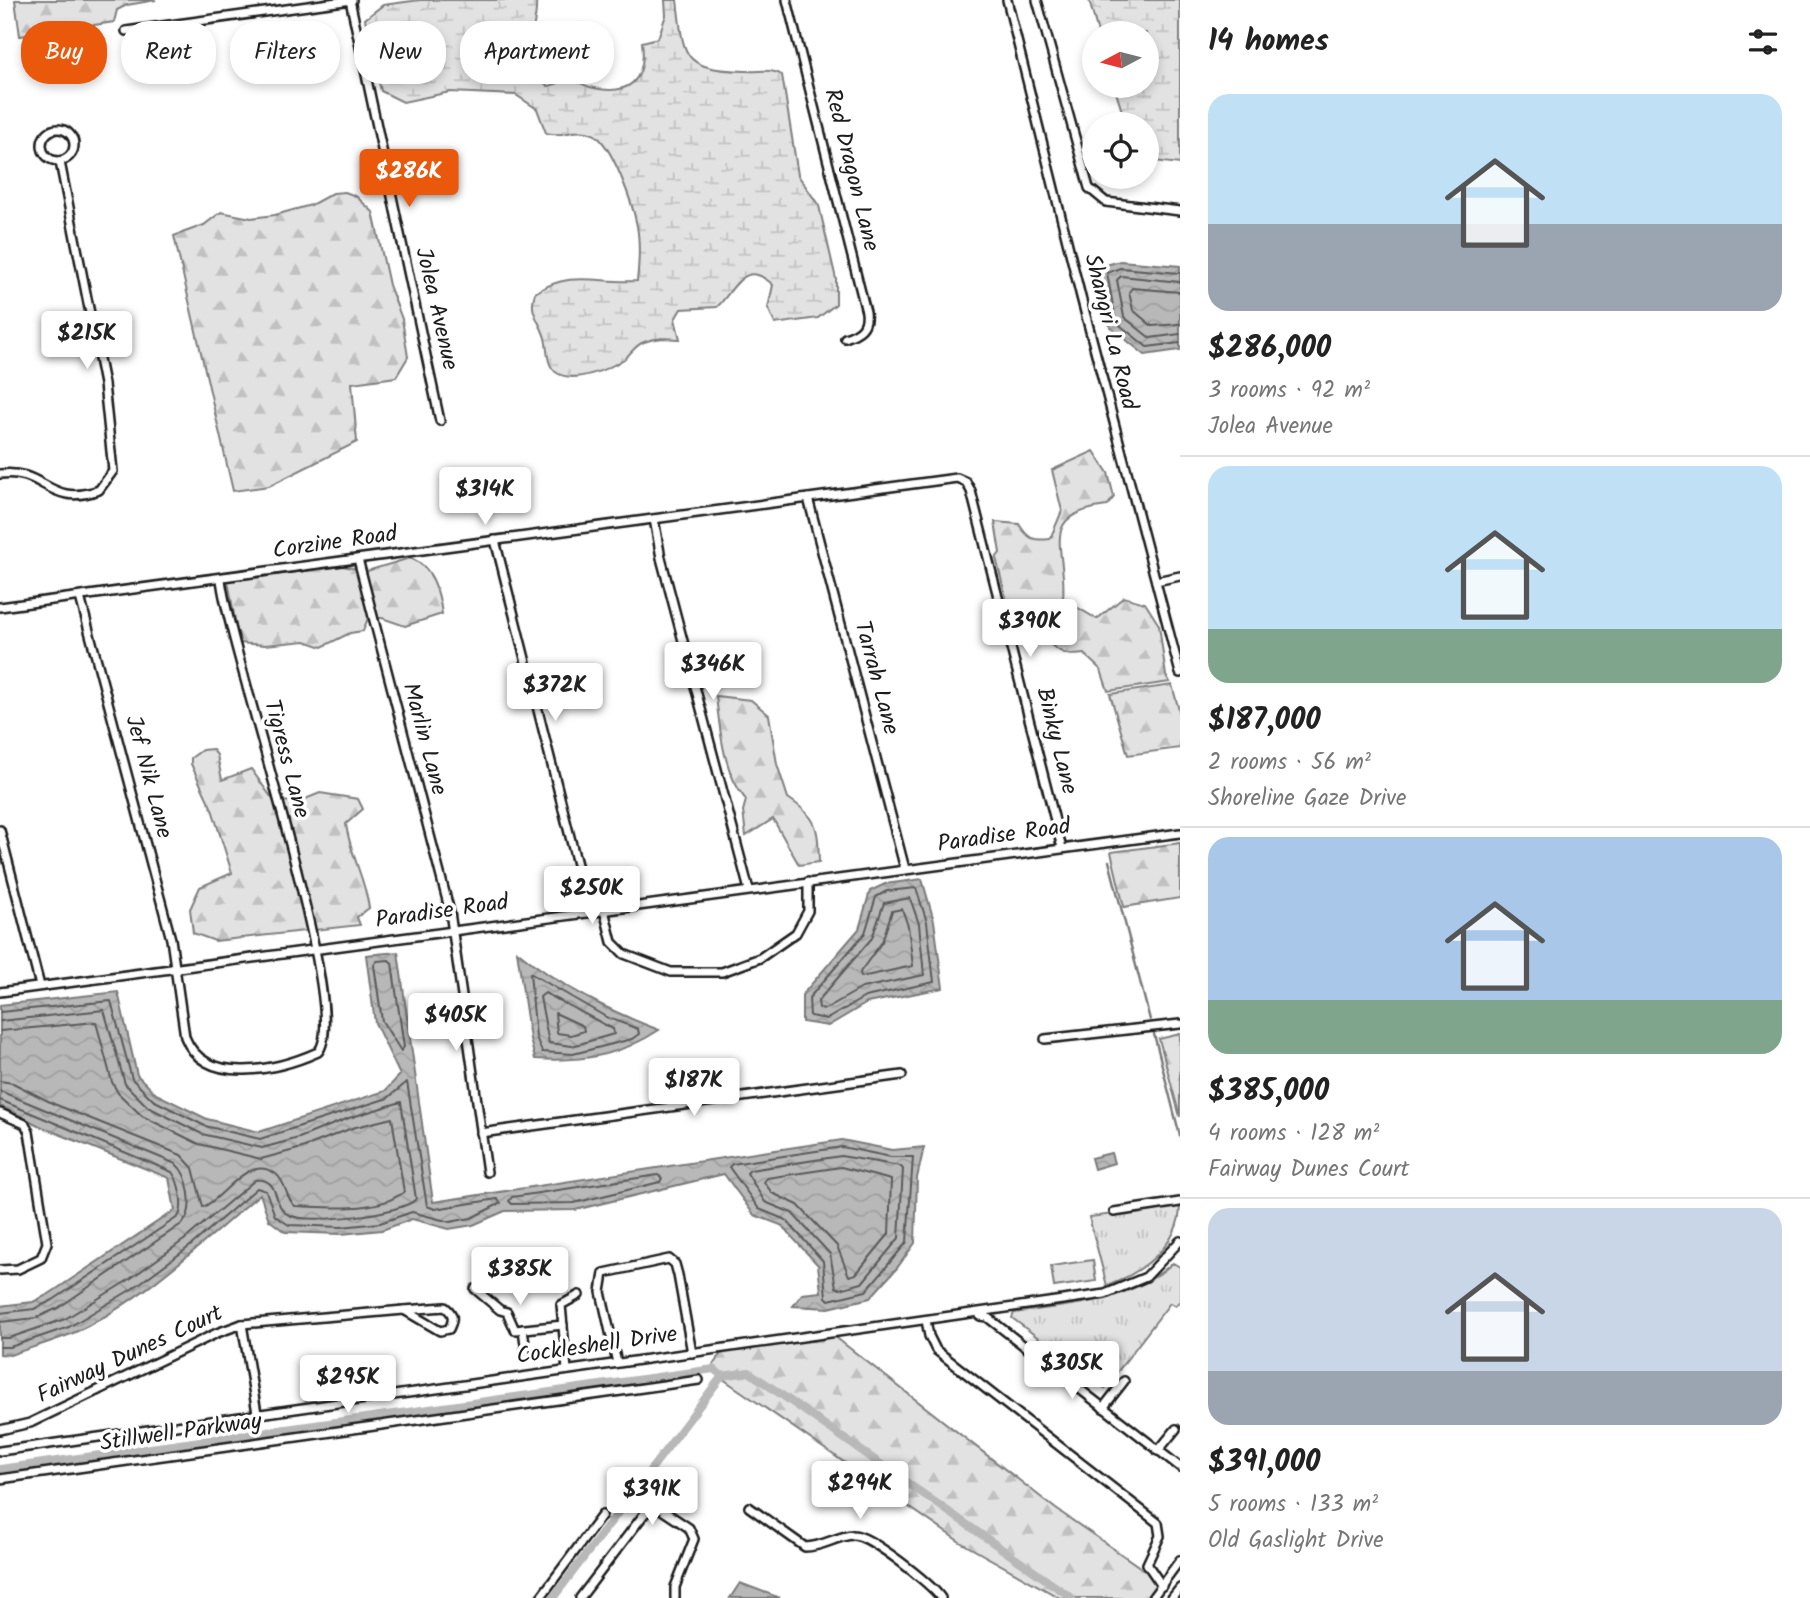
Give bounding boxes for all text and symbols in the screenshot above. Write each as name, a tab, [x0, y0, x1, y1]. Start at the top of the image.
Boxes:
text: 14 homes	[1208, 18, 1329, 66]
chip: Buy	[21, 21, 107, 84]
chip: Rent	[121, 21, 216, 84]
chip: Filters	[230, 21, 340, 84]
chip: New	[354, 21, 446, 84]
chip: Apartment	[460, 21, 614, 84]
north arrow	[1082, 21, 1158, 98]
map controls	[1082, 21, 1159, 189]
icon: filters	[1744, 23, 1782, 61]
street label: Red Dragon Lane	[813, 85, 889, 255]
button: locate	[1082, 112, 1159, 189]
icon: home	[1432, 140, 1558, 266]
pin: $286K	[360, 150, 458, 209]
text: $286K	[376, 154, 442, 190]
street label: Jolea Avenue	[404, 244, 468, 374]
street label: Shangri La Road	[1073, 250, 1147, 414]
pin: $215K	[38, 312, 136, 371]
text: $215K	[57, 316, 117, 352]
text: $286,000	[1208, 325, 1331, 373]
text: 3 rooms · 92 m²	[1208, 373, 1370, 409]
text: Jolea Avenue	[1208, 409, 1333, 445]
pin: $314K	[436, 468, 534, 527]
text: $314K	[455, 472, 515, 508]
icon: home	[1432, 512, 1558, 638]
street label: Corzine Road	[270, 516, 400, 570]
pin: $390K	[981, 600, 1079, 659]
text: $390K	[998, 604, 1062, 640]
street label: Tarrah Lane	[844, 617, 908, 739]
pin: $346K	[664, 642, 762, 702]
text: $346K	[680, 647, 746, 683]
pin: $372K	[506, 664, 604, 723]
text: $372K	[523, 668, 587, 704]
street label: Marlin Lane	[392, 679, 456, 799]
street label: Binky Lane	[1025, 684, 1087, 798]
street label: Tigress Lane	[253, 696, 319, 822]
text: $187,000	[1208, 697, 1321, 745]
street label: Jef Nik Lane	[114, 711, 182, 843]
text: 2 rooms · 56 m²	[1208, 745, 1371, 781]
text: Shoreline Gaze Drive	[1208, 781, 1406, 817]
street label: Paradise Road	[935, 809, 1073, 863]
pin: $250K	[543, 866, 641, 926]
text: $250K	[560, 871, 624, 907]
icon: home	[1432, 883, 1558, 1009]
street label: Paradise Road	[373, 885, 511, 939]
pin: $405K	[407, 993, 505, 1053]
text: $405K	[424, 998, 488, 1034]
pin: $187K	[645, 1058, 743, 1118]
text: $187K	[665, 1063, 723, 1099]
text: $385,000	[1208, 1068, 1329, 1116]
text: 4 rooms · 128 m²	[1208, 1116, 1379, 1152]
text: Fairway Dunes Court	[1208, 1152, 1409, 1188]
pin: $385K	[471, 1248, 569, 1307]
text: $385K	[487, 1252, 553, 1288]
icon: home	[1432, 1254, 1558, 1380]
street label: Fairway Dunes Court	[31, 1296, 230, 1414]
street label: Cockleshell Drive	[514, 1317, 680, 1375]
pin: $305K	[1023, 1342, 1121, 1401]
text: $305K	[1040, 1346, 1104, 1382]
pin: $295K	[299, 1356, 397, 1415]
text: $295K	[316, 1360, 380, 1396]
street label: Stillwell Parkway	[98, 1404, 264, 1462]
text: $391,000	[1208, 1439, 1320, 1487]
pin: $294K	[811, 1462, 909, 1521]
text: $294K	[827, 1466, 893, 1502]
pin: $391K	[603, 1468, 701, 1527]
text: $391K	[623, 1472, 681, 1508]
text: 5 rooms · 133 m²	[1208, 1487, 1378, 1523]
text: Old Gaslight Drive	[1208, 1523, 1384, 1559]

